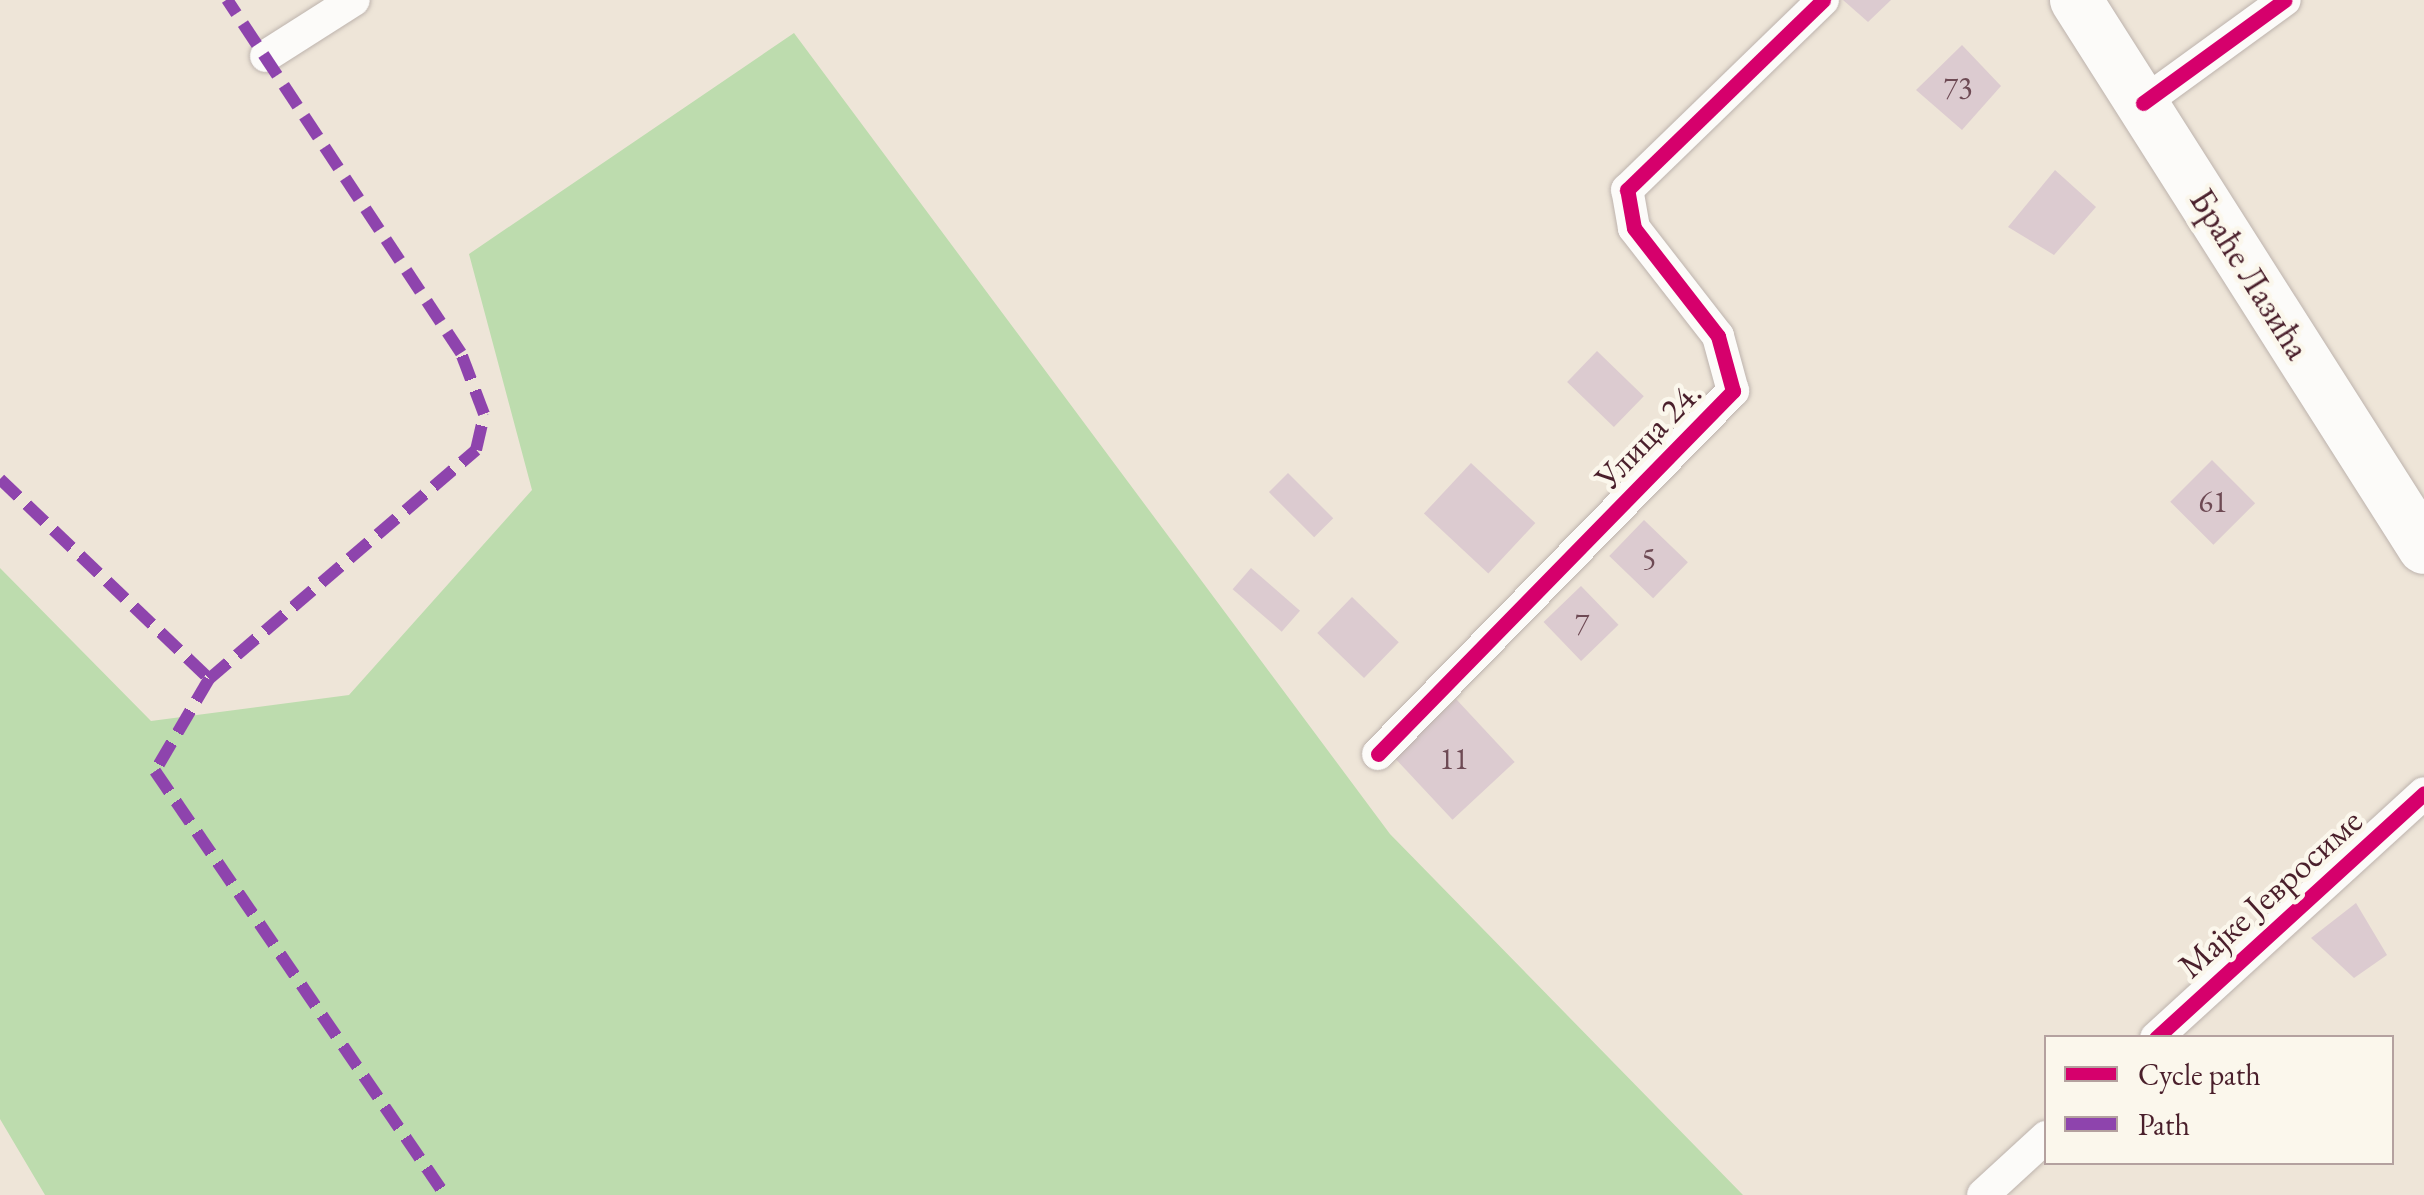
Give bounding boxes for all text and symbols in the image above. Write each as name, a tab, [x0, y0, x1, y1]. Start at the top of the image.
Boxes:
house number: 73	[1944, 70, 1972, 106]
street label: Браће Лазића	[2181, 181, 2319, 367]
street label: Улица 24.	[1586, 372, 1710, 498]
house number: 61	[2199, 484, 2227, 520]
house number: 5	[1642, 541, 1656, 577]
house number: 7	[1575, 606, 1589, 642]
house number: 11	[1440, 741, 1468, 777]
street label: Мајке Јевросиме	[2170, 800, 2370, 986]
legend	[2044, 1035, 2394, 1165]
text: Cycle path	[2138, 1055, 2261, 1094]
text: Path	[2138, 1105, 2190, 1144]

